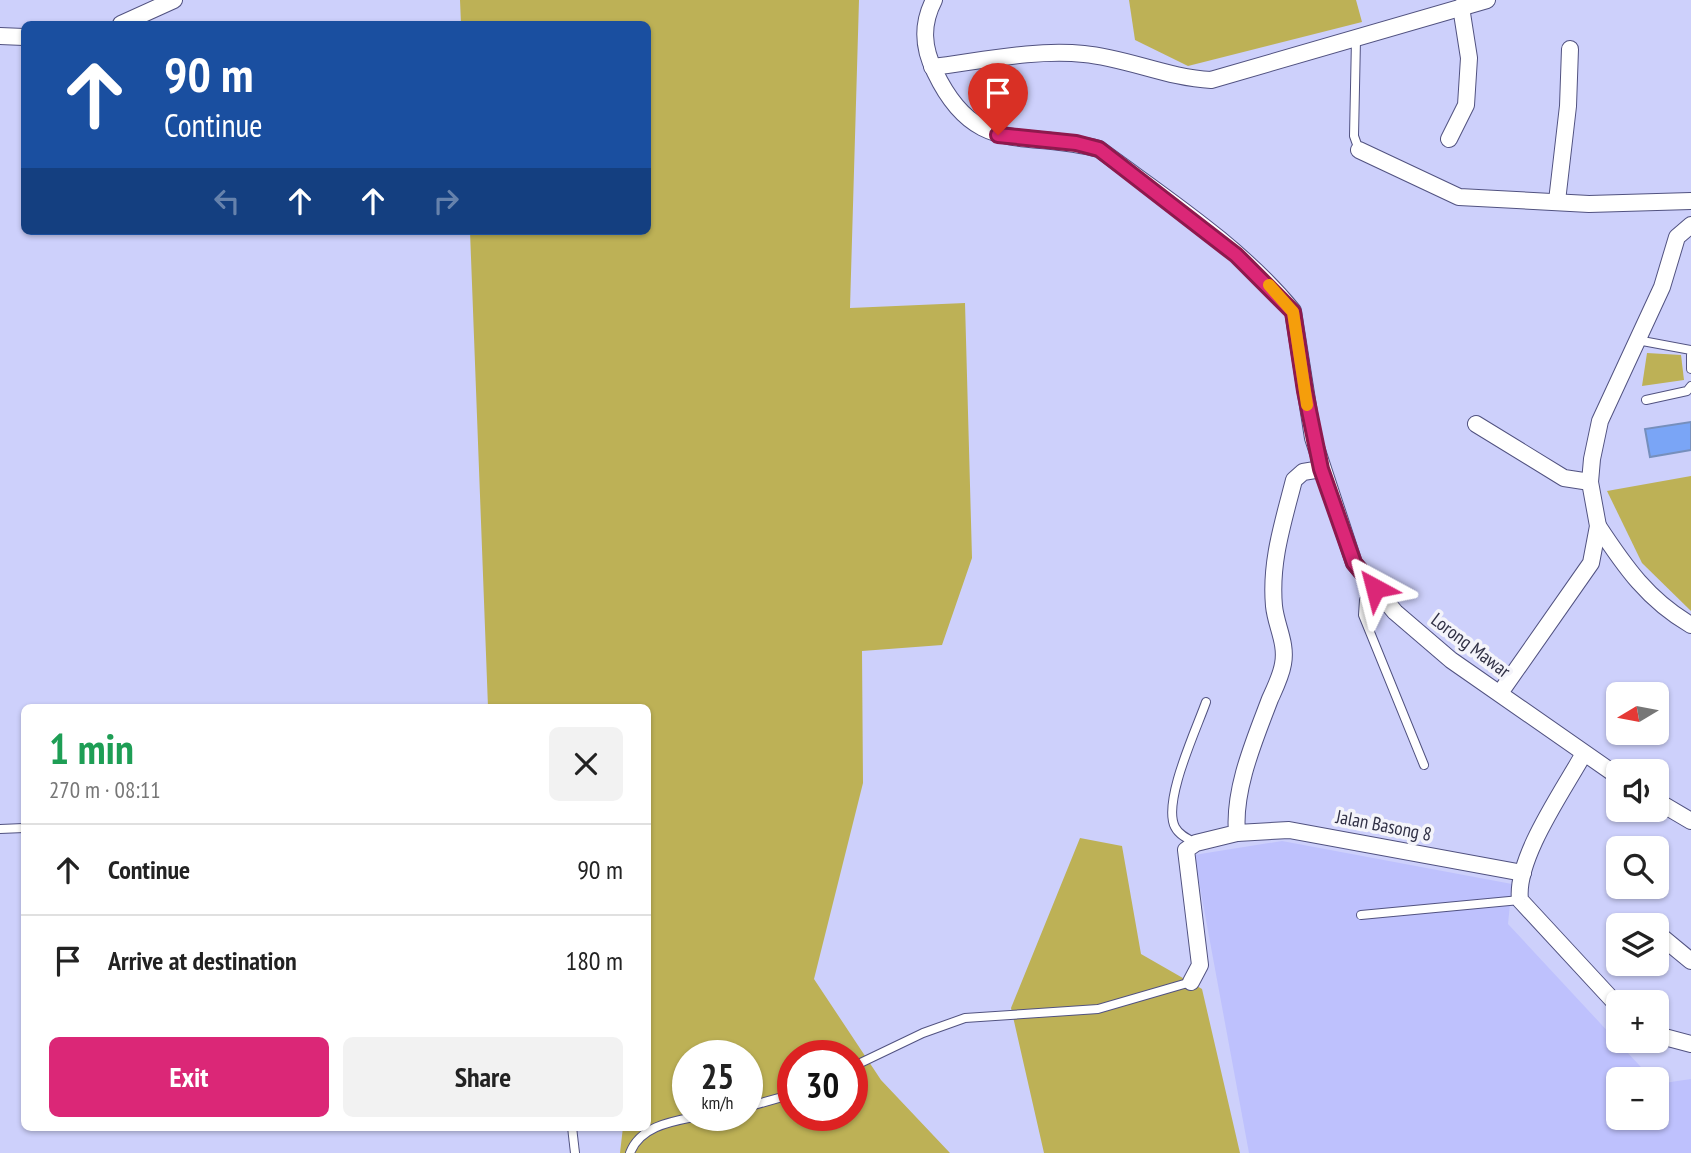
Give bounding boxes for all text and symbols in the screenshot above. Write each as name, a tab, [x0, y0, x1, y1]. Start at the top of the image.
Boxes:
text: 90 m	[164, 42, 253, 106]
icon: ahead	[49, 49, 140, 140]
pin	[968, 63, 1028, 135]
icon: arrive	[979, 74, 1017, 112]
text: Continue	[164, 104, 263, 146]
icon: left	[208, 182, 246, 220]
icon: ahead	[281, 182, 319, 220]
icon: ahead	[354, 182, 392, 220]
icon: right	[427, 182, 465, 220]
position arrow	[1338, 551, 1412, 625]
street label: Lorong Mawar	[1427, 607, 1516, 683]
north arrow	[1606, 682, 1670, 746]
map controls	[1606, 682, 1669, 1130]
text: 1 min	[49, 721, 134, 776]
button: close	[549, 727, 623, 801]
button: sound	[1606, 759, 1669, 822]
text: 270 m · 08:11	[49, 775, 161, 804]
street label: Jalan Basong 8	[1333, 804, 1434, 846]
button: search	[1606, 836, 1669, 899]
icon: ahead	[49, 851, 87, 889]
text: Continue	[108, 853, 190, 886]
text: 90 m	[577, 853, 623, 886]
button: layers	[1606, 913, 1669, 976]
icon: arrive	[49, 942, 87, 980]
text: Arrive at destination	[108, 944, 297, 977]
text: 180 m	[565, 944, 623, 977]
button: +	[1606, 990, 1669, 1053]
button: Exit	[49, 1037, 329, 1117]
button: Share	[343, 1037, 623, 1117]
speed limit sign: 30	[777, 1040, 868, 1131]
text: 25	[701, 1053, 734, 1099]
button: −	[1606, 1067, 1669, 1130]
text: km/h	[702, 1091, 733, 1114]

